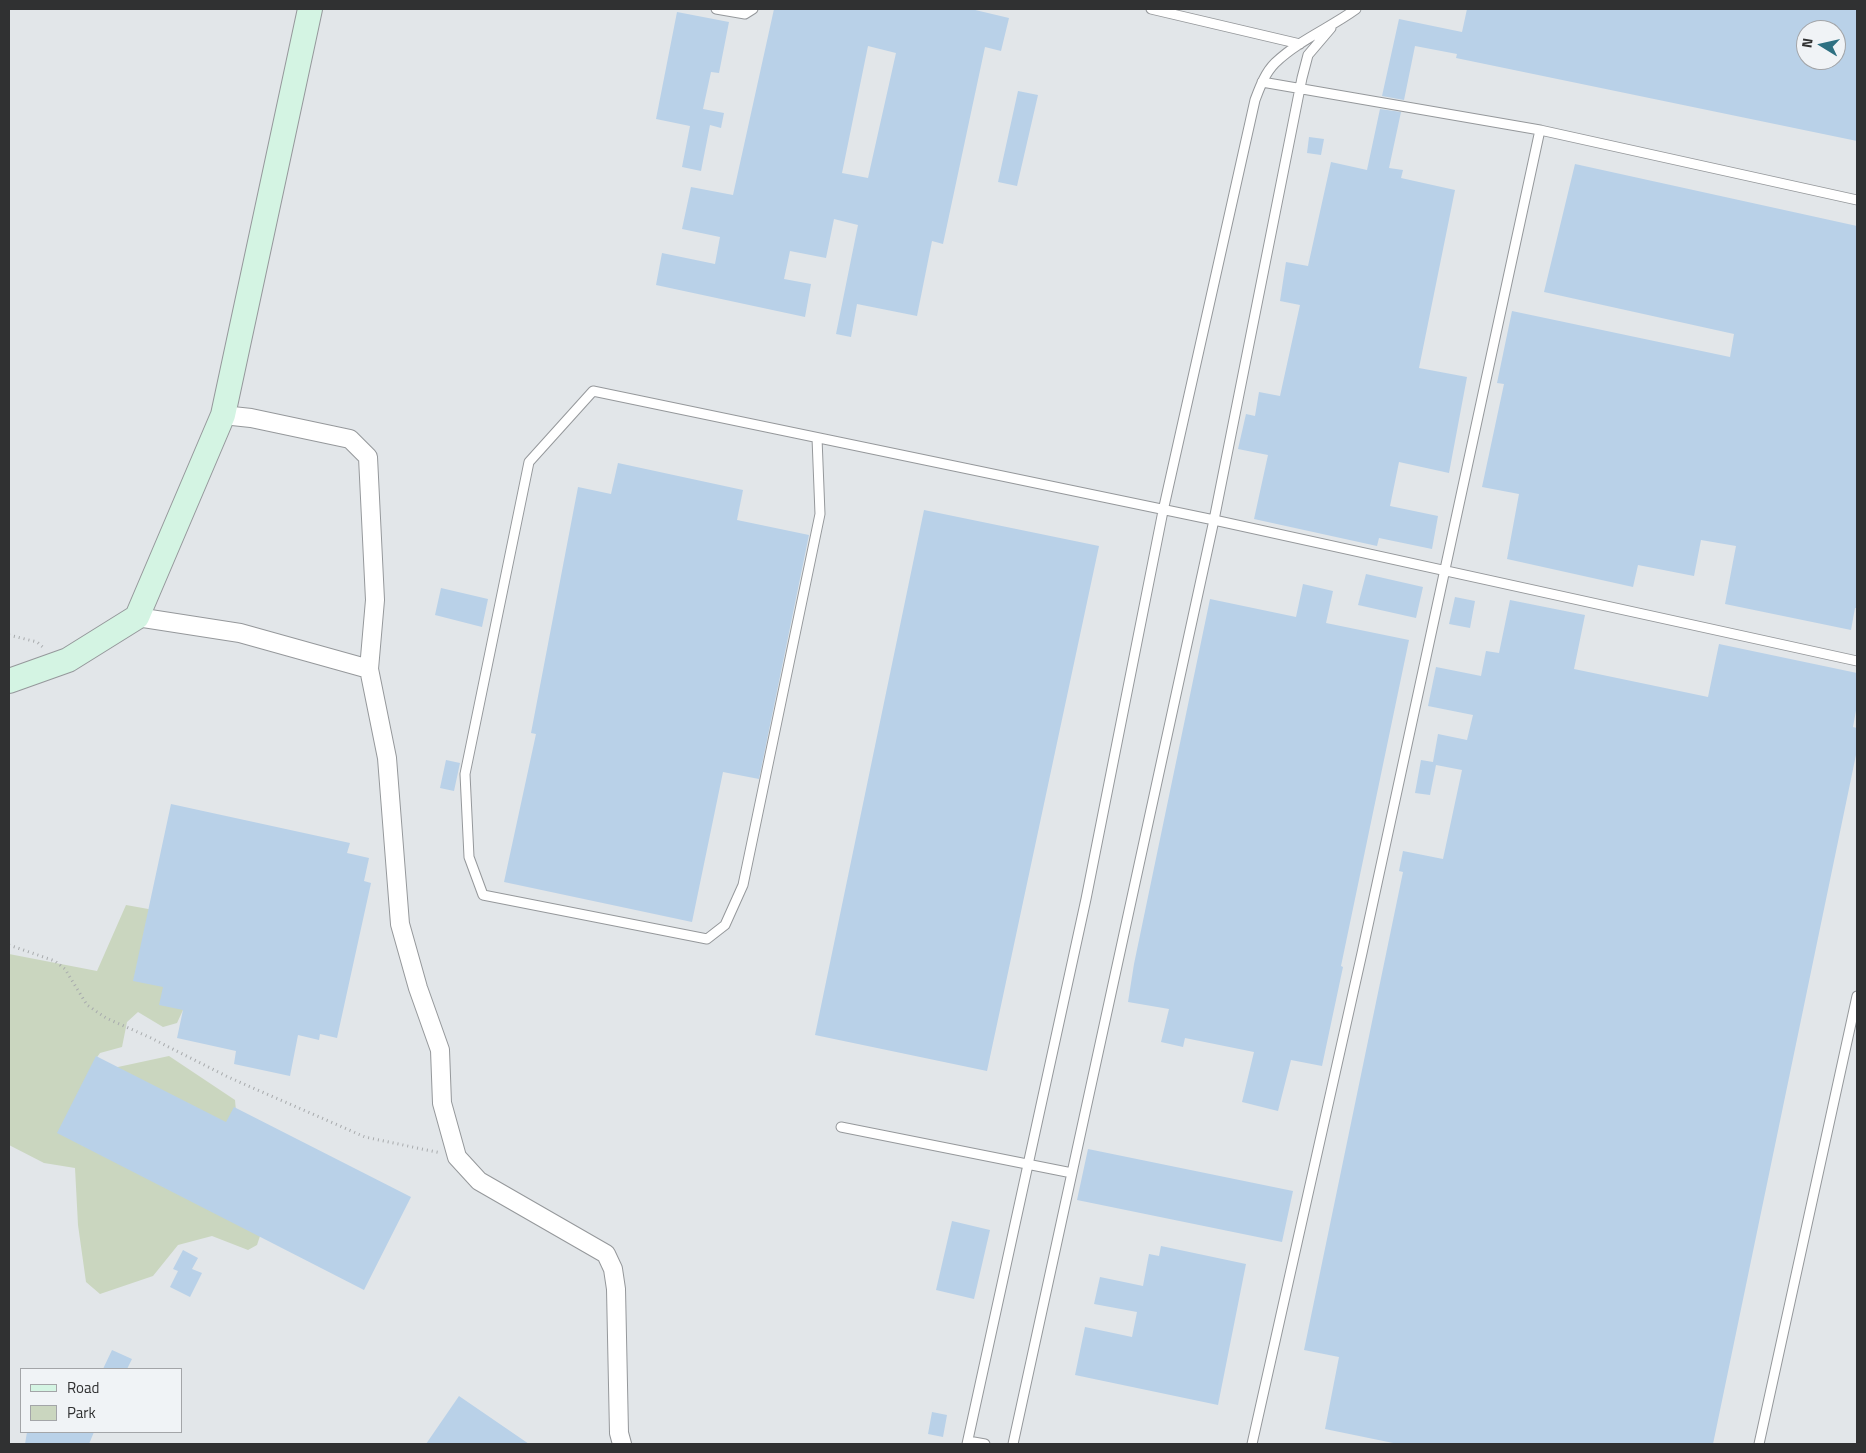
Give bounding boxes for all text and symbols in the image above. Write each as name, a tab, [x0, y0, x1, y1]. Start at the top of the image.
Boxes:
north arrow	[1796, 20, 1846, 70]
text: N	[1796, 36, 1818, 49]
legend	[20, 1368, 182, 1433]
text: Road	[67, 1376, 99, 1399]
text: Park	[67, 1401, 96, 1424]

